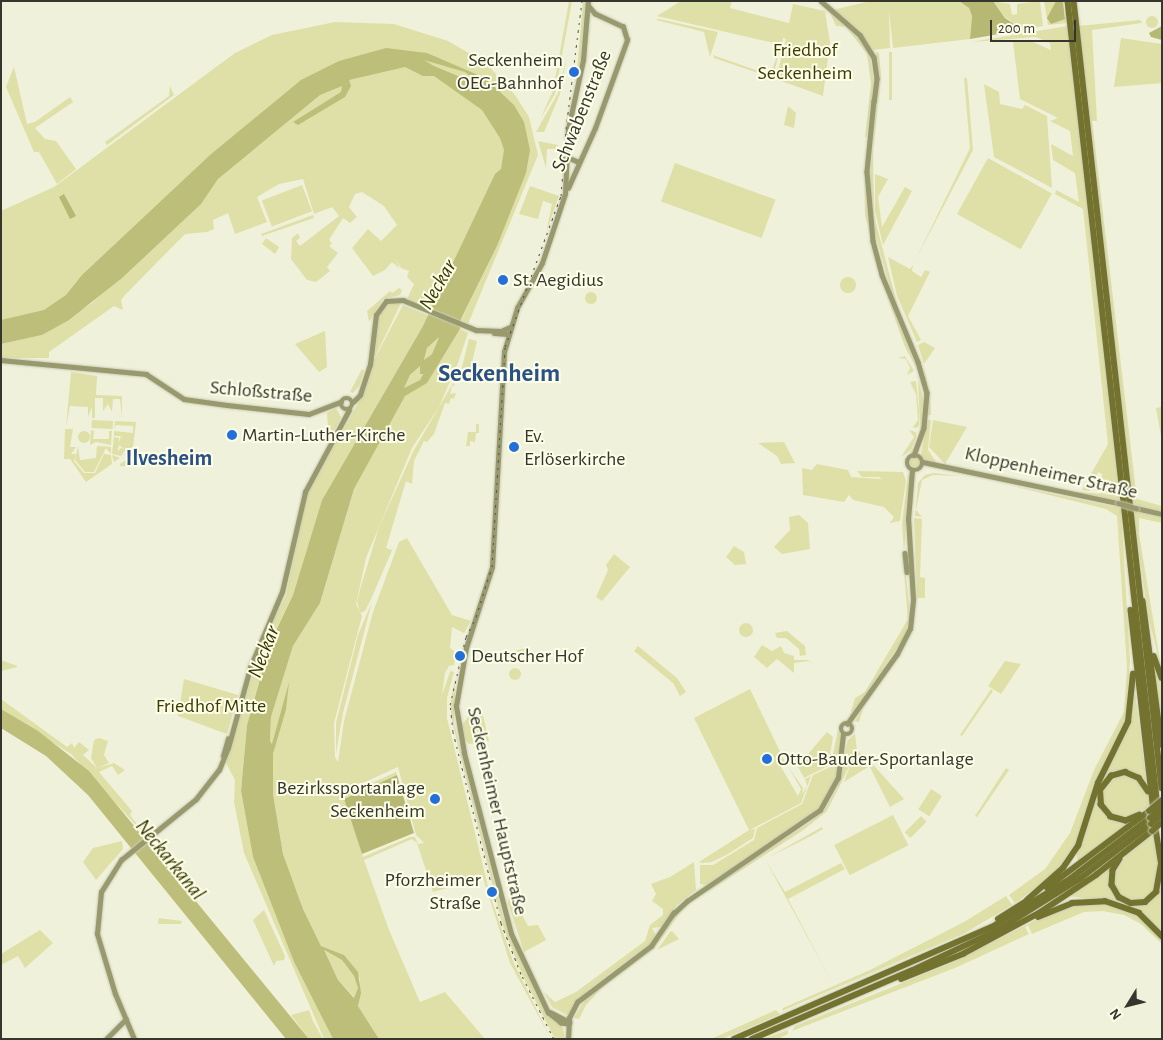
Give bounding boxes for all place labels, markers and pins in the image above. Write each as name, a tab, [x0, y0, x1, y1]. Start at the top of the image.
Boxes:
place label: Seckenheim OEG-Bahnhof	[457, 49, 563, 96]
marker: Seckenheim OEG-Bahnhof	[567, 65, 581, 79]
place label: St. Aegidius	[513, 268, 604, 292]
marker: St. Aegidius	[497, 274, 509, 286]
place label: Martin-Luther-Kirche	[242, 423, 406, 447]
place label: Ev. Erlöserkirche	[524, 424, 625, 471]
marker: Martin-Luther-Kirche	[226, 429, 238, 441]
marker: Ev. Erlöserkirche	[508, 441, 520, 453]
place label: Deutscher Hof	[471, 644, 583, 668]
marker: Deutscher Hof	[453, 649, 467, 663]
place label: Otto-Bauder-Sportanlage	[777, 747, 974, 771]
marker: Otto-Bauder-Sportanlage	[761, 753, 773, 765]
place label: Bezirkssportanlage Seckenheim	[277, 776, 425, 823]
marker: Bezirkssportanlage Seckenheim	[429, 793, 441, 805]
place label: Pforzheimer Straße	[384, 868, 481, 915]
marker: Pforzheimer Straße	[485, 885, 499, 899]

